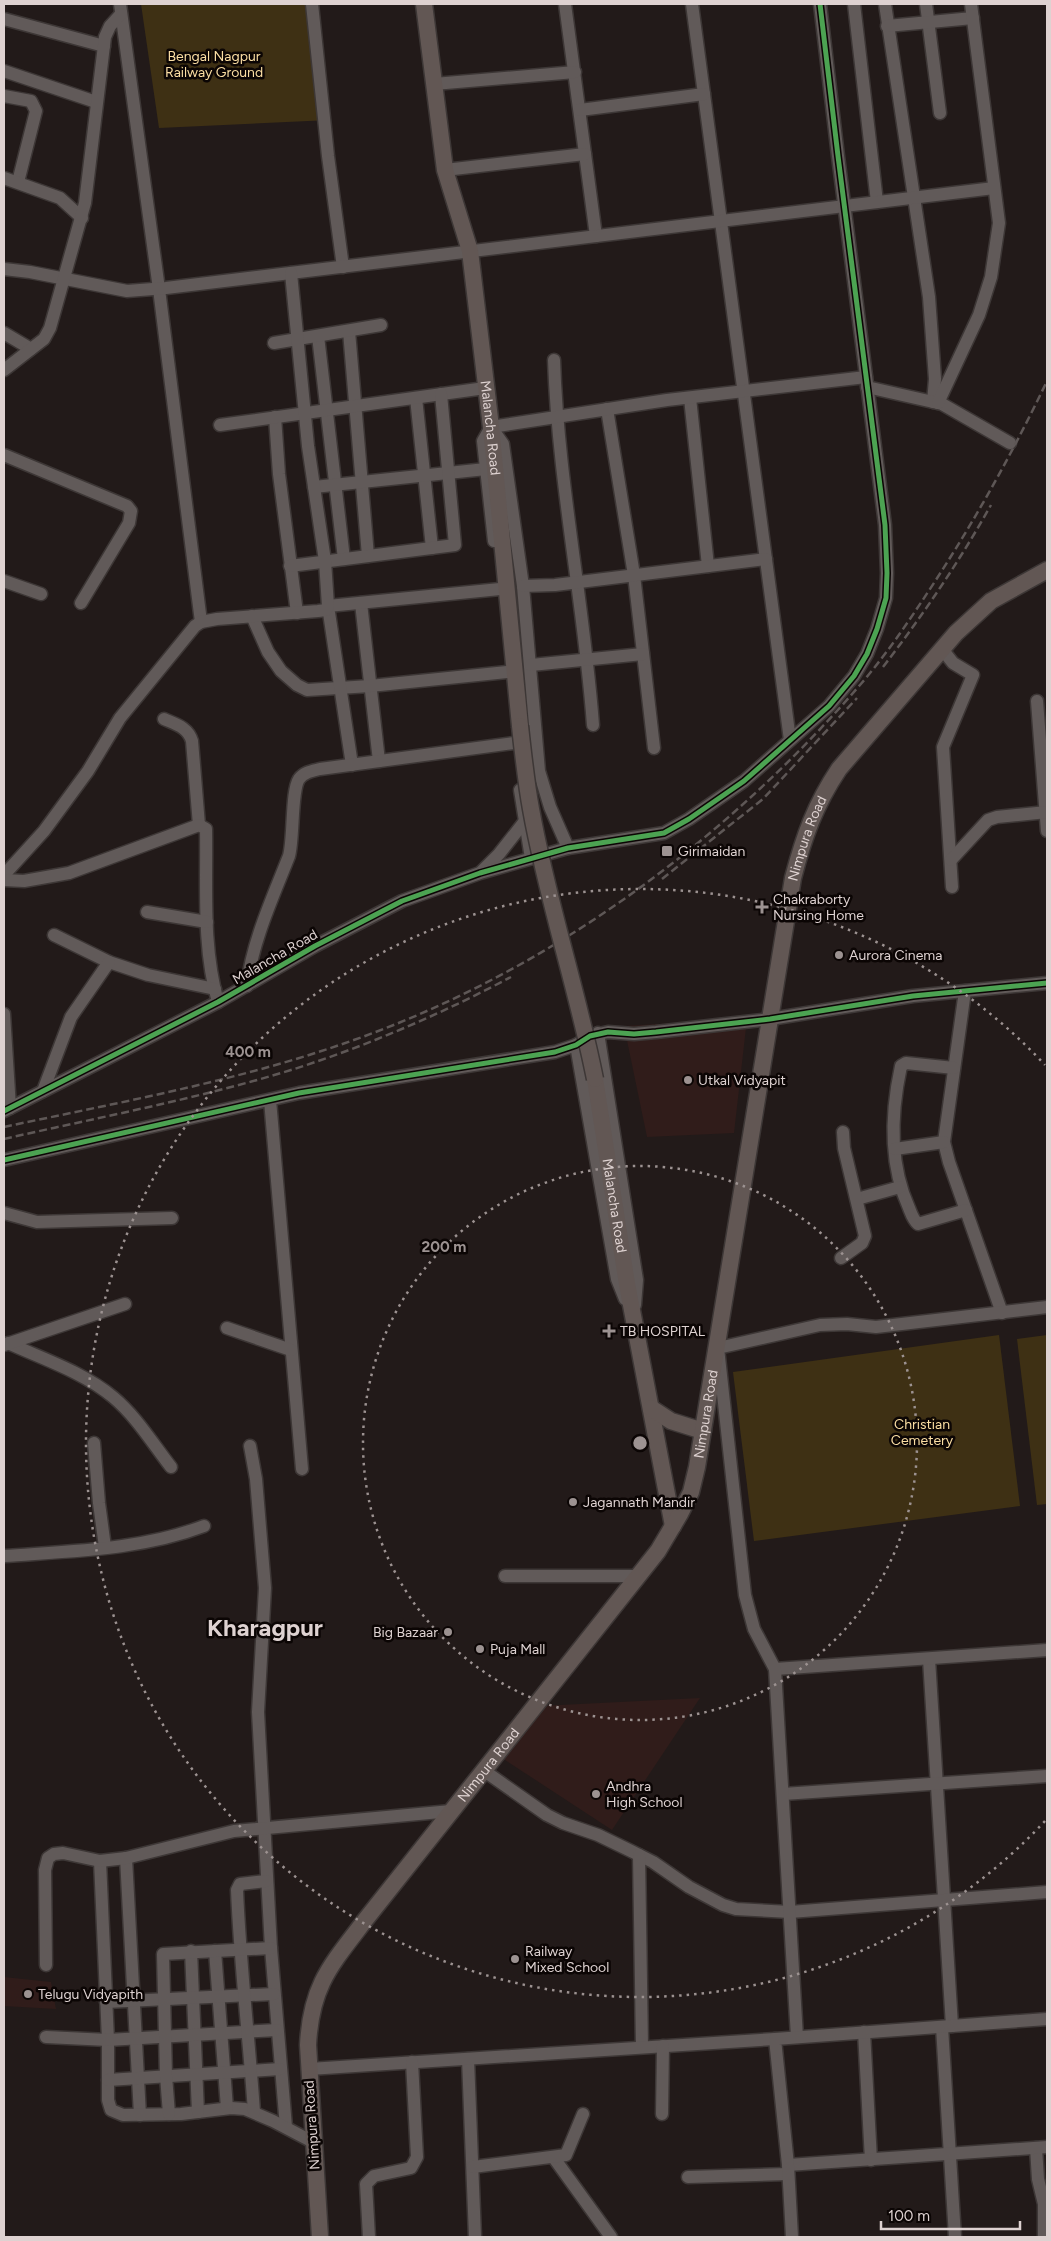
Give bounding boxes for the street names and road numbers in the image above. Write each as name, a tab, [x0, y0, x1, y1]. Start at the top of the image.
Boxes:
street label: Malancha Road	[477, 379, 504, 476]
street label: Nimpura Road	[784, 793, 830, 883]
street label: Malancha Road	[230, 926, 320, 988]
street label: Malancha Road	[599, 1157, 630, 1254]
street label: Nimpura Road	[690, 1368, 721, 1460]
street label: Nimpura Road	[454, 1724, 523, 1805]
street label: Nimpura Road	[300, 2080, 324, 2170]

